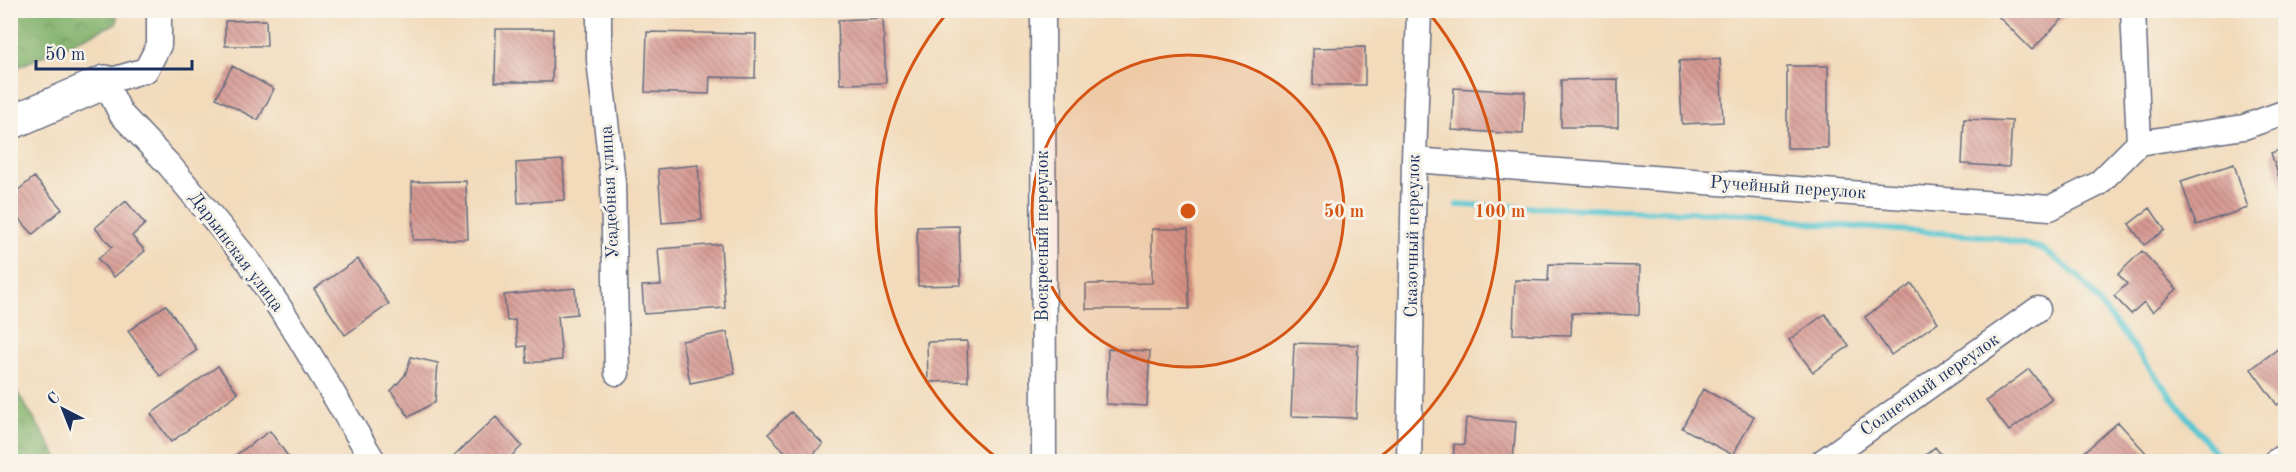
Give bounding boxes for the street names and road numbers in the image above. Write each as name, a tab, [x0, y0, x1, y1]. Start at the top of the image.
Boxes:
street label: Усадебная улица	[598, 125, 622, 259]
street label: Воскресный переулок	[1034, 150, 1052, 322]
street label: Сказочный переулок	[1403, 154, 1423, 318]
street label: Ручейный переулок	[1709, 174, 1867, 202]
street label: Дарьинская улица	[185, 189, 287, 315]
street label: Солнечный переулок	[1857, 330, 2003, 440]

